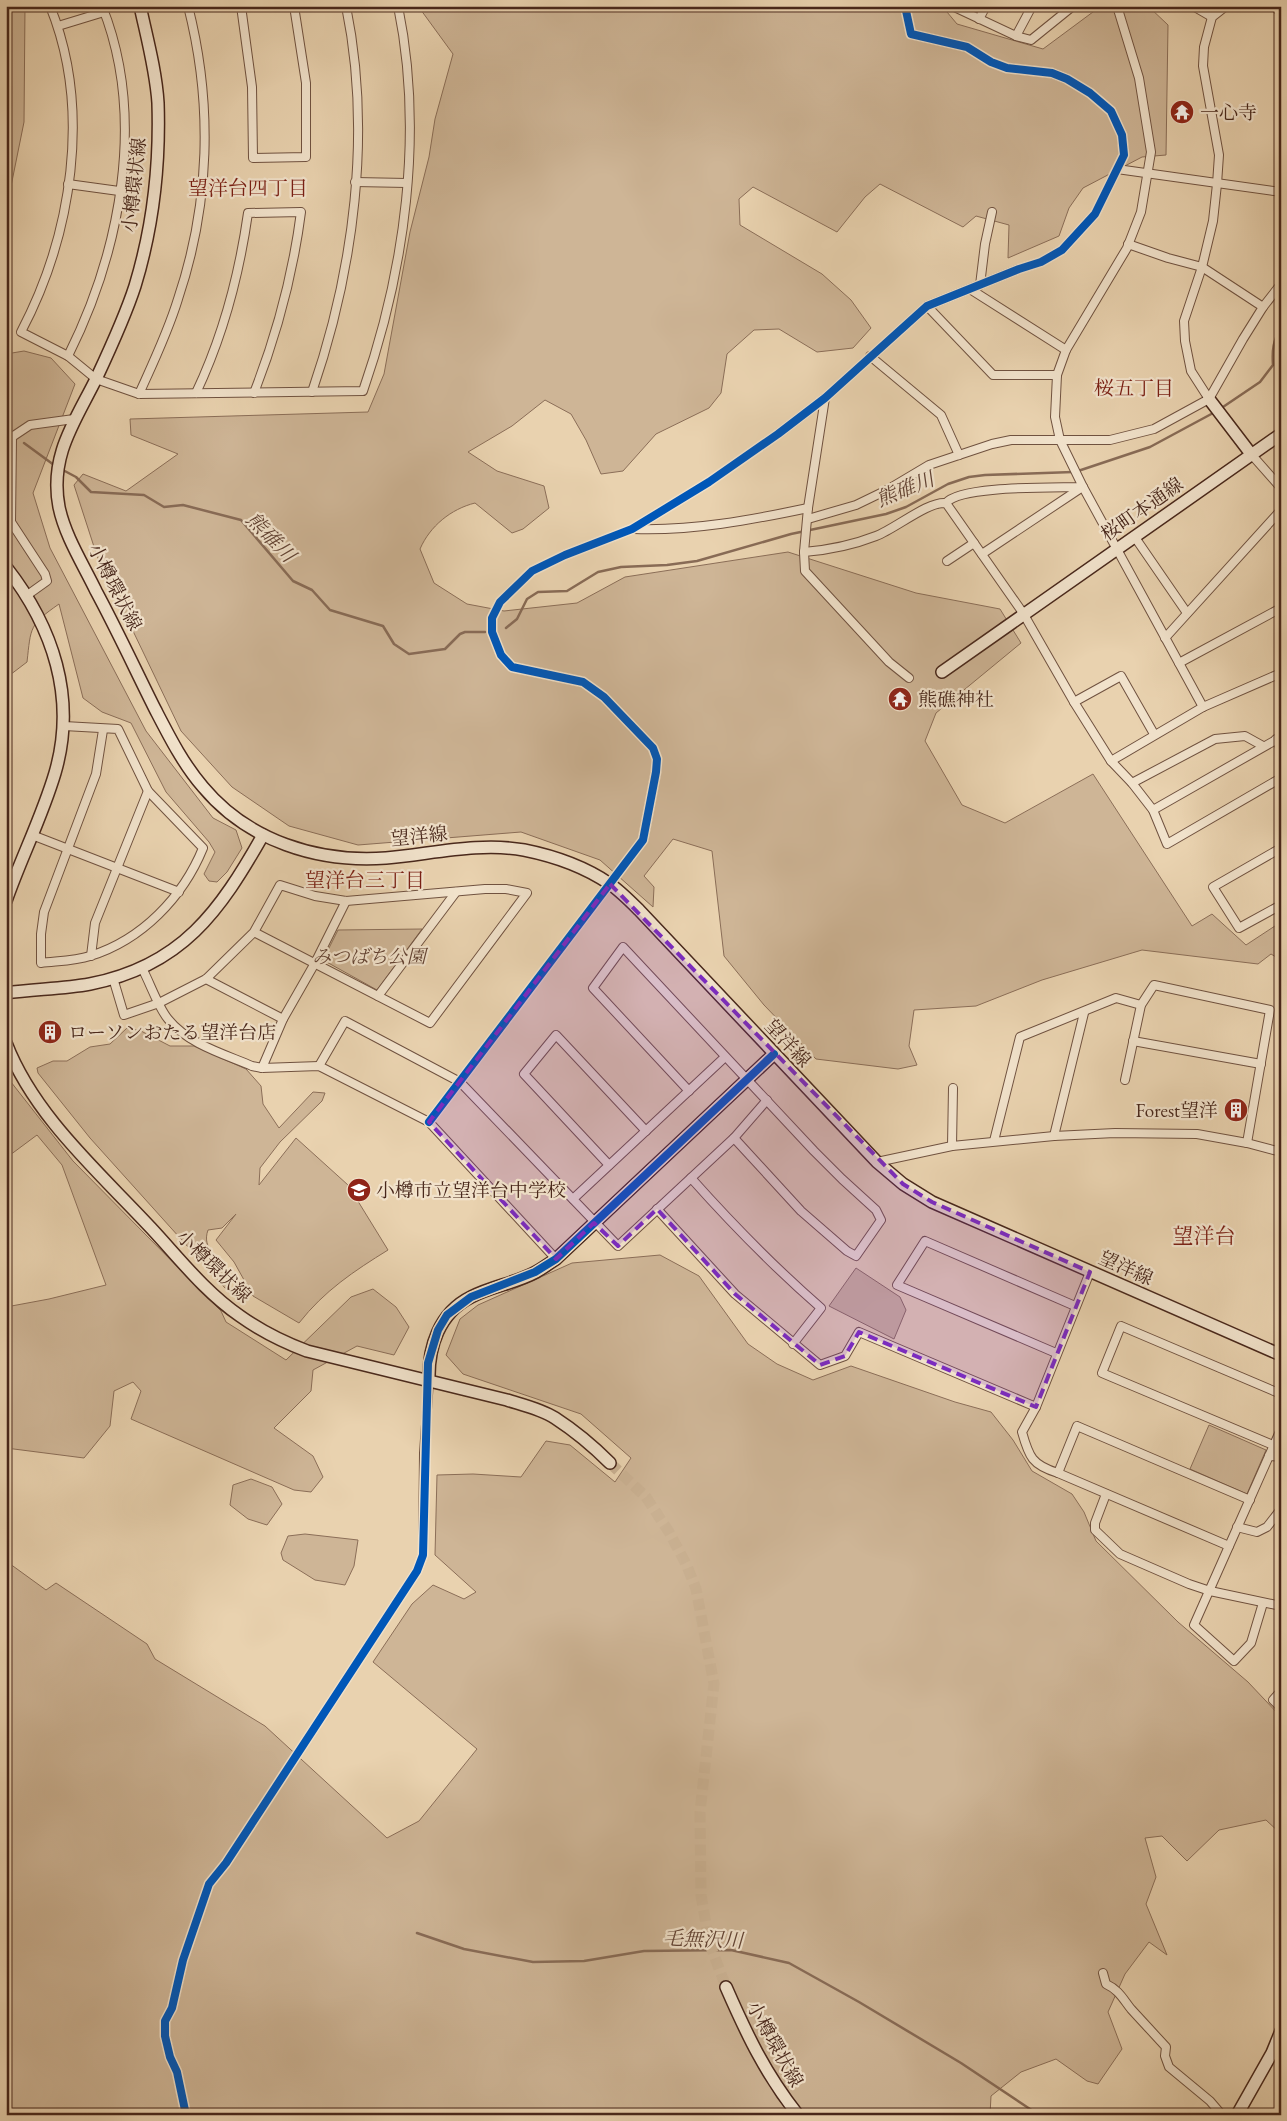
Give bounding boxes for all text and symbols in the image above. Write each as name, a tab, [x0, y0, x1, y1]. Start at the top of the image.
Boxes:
temple icon: 一心寺	[1169, 99, 1195, 125]
place label: 一心寺	[1200, 100, 1257, 125]
street label: 小樽環状線	[117, 136, 151, 234]
district label: 望洋台四丁目	[188, 175, 308, 201]
district label: 桜五丁目	[1094, 375, 1174, 401]
water label: 熊碓川	[872, 465, 940, 512]
street label: 桜町本通線	[1096, 472, 1188, 546]
water label: 熊碓川	[241, 506, 303, 569]
street label: 小樽環状線	[82, 539, 148, 635]
temple icon: 熊礁神社	[887, 686, 913, 712]
place label: 熊礁神社	[918, 687, 994, 712]
street label: 望洋線	[389, 821, 449, 851]
district label: 望洋台三丁目	[305, 867, 425, 893]
park label: みつばち公園	[312, 944, 429, 969]
street label: 望洋線	[759, 1014, 817, 1072]
building icon: ローソンおたる望洋台店	[37, 1019, 63, 1045]
place label: ローソンおたる望洋台店	[68, 1020, 276, 1045]
building icon: Forest望洋	[1223, 1097, 1249, 1123]
place label: Forest望洋	[1136, 1098, 1218, 1123]
school or university icon: 小樽市立望洋台中学校	[346, 1177, 372, 1203]
place label: 小樽市立望洋台中学校	[376, 1178, 566, 1203]
district label: 望洋台	[1173, 1222, 1236, 1249]
street label: 小樽環状線	[171, 1224, 257, 1308]
street label: 望洋線	[1095, 1245, 1157, 1291]
water label: 毛無沢川	[663, 1925, 745, 1953]
street label: 小樽環状線	[741, 1996, 809, 2092]

